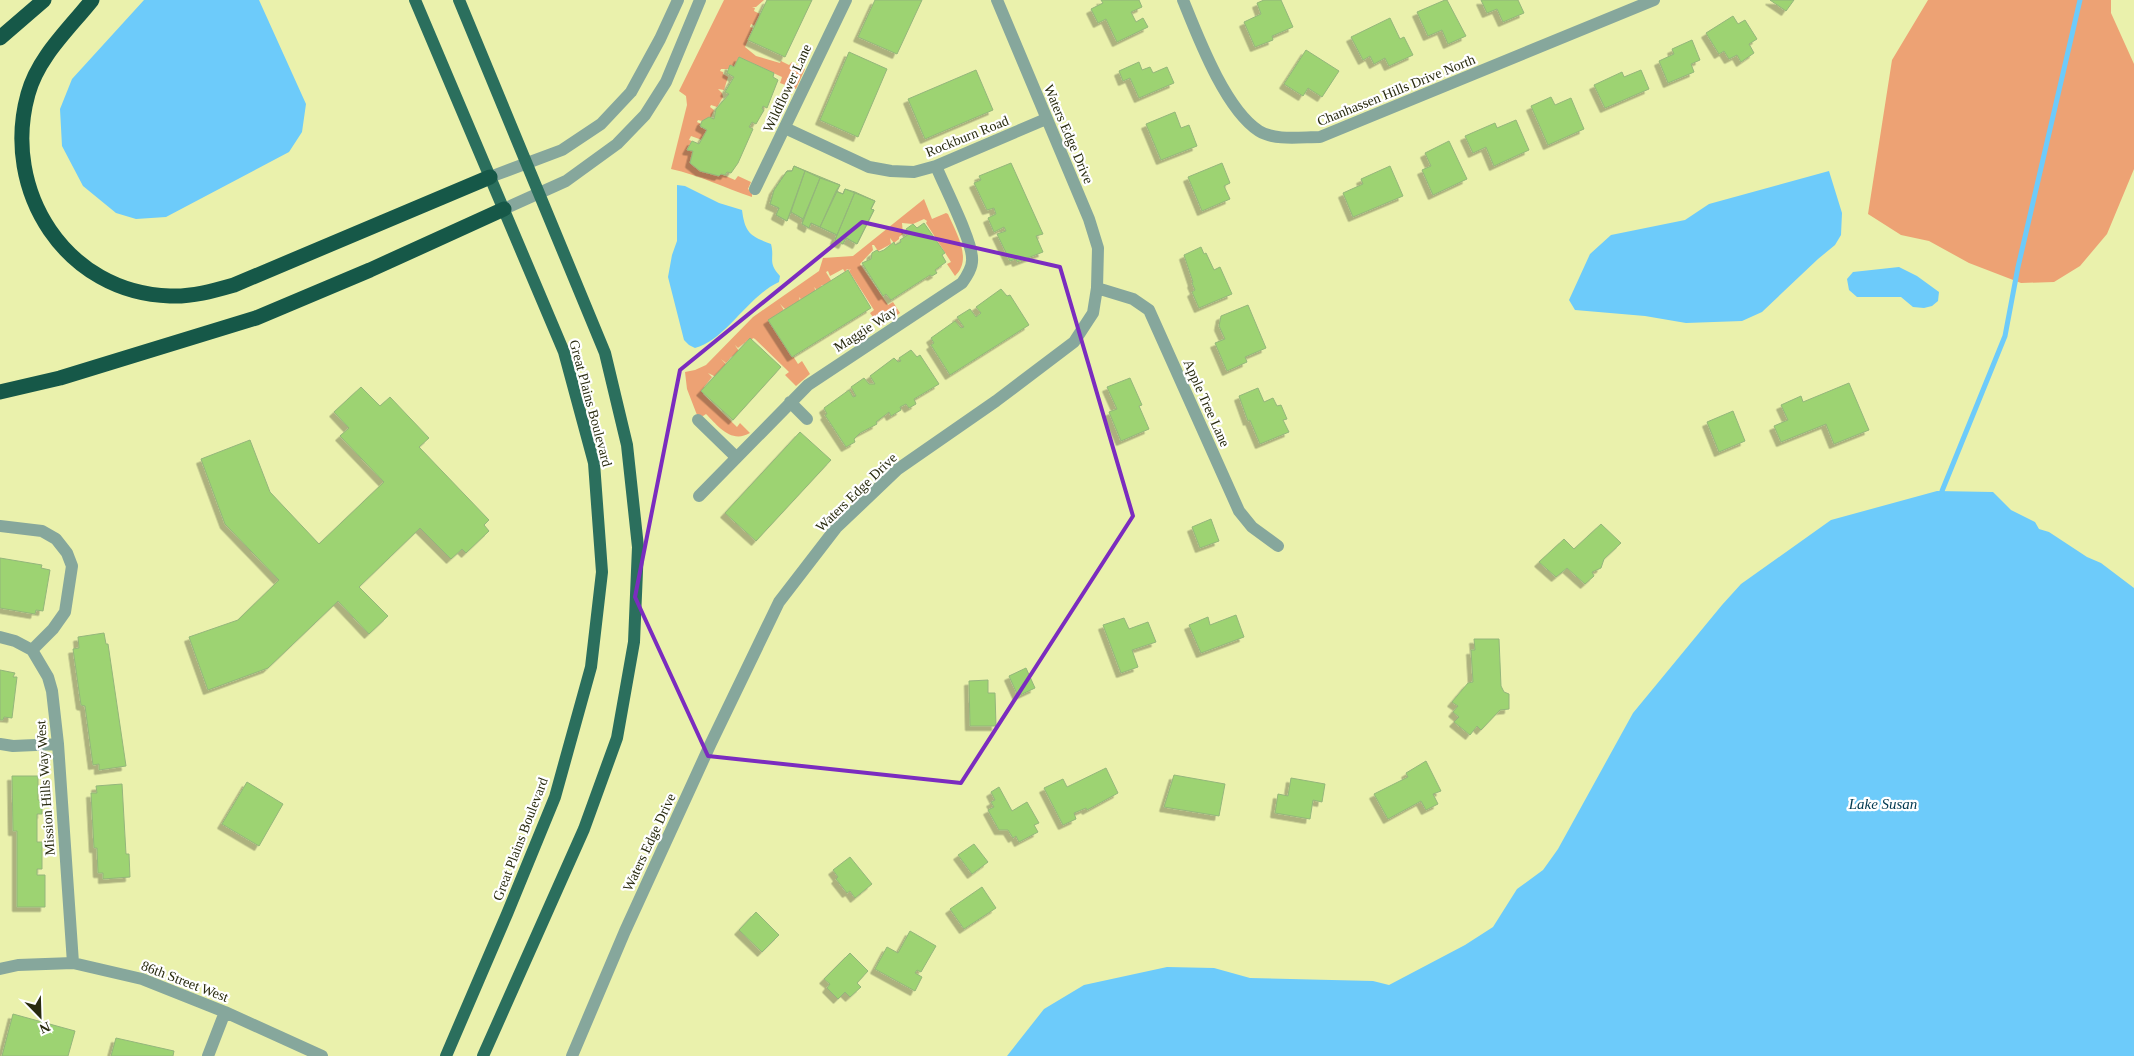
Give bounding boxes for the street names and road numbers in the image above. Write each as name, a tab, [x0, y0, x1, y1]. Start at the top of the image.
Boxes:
street label: Wildflower Lane	[760, 42, 814, 135]
street label: Chanhassen Hills Drive North	[1315, 52, 1477, 129]
street label: Waters Edge Drive	[1041, 82, 1096, 186]
street label: Rockburn Road	[923, 113, 1011, 160]
street label: Maggie Way	[831, 304, 899, 355]
street label: Great Plains Boulevard	[566, 338, 615, 468]
street label: Apple Tree Lane	[1181, 357, 1233, 449]
street label: Waters Edge Drive	[813, 450, 900, 535]
street label: Mission Hills Way West	[33, 720, 58, 856]
street label: Great Plains Boulevard	[490, 776, 551, 903]
street label: Waters Edge Drive	[620, 791, 679, 893]
street label: 86th Street West	[139, 958, 231, 1005]

